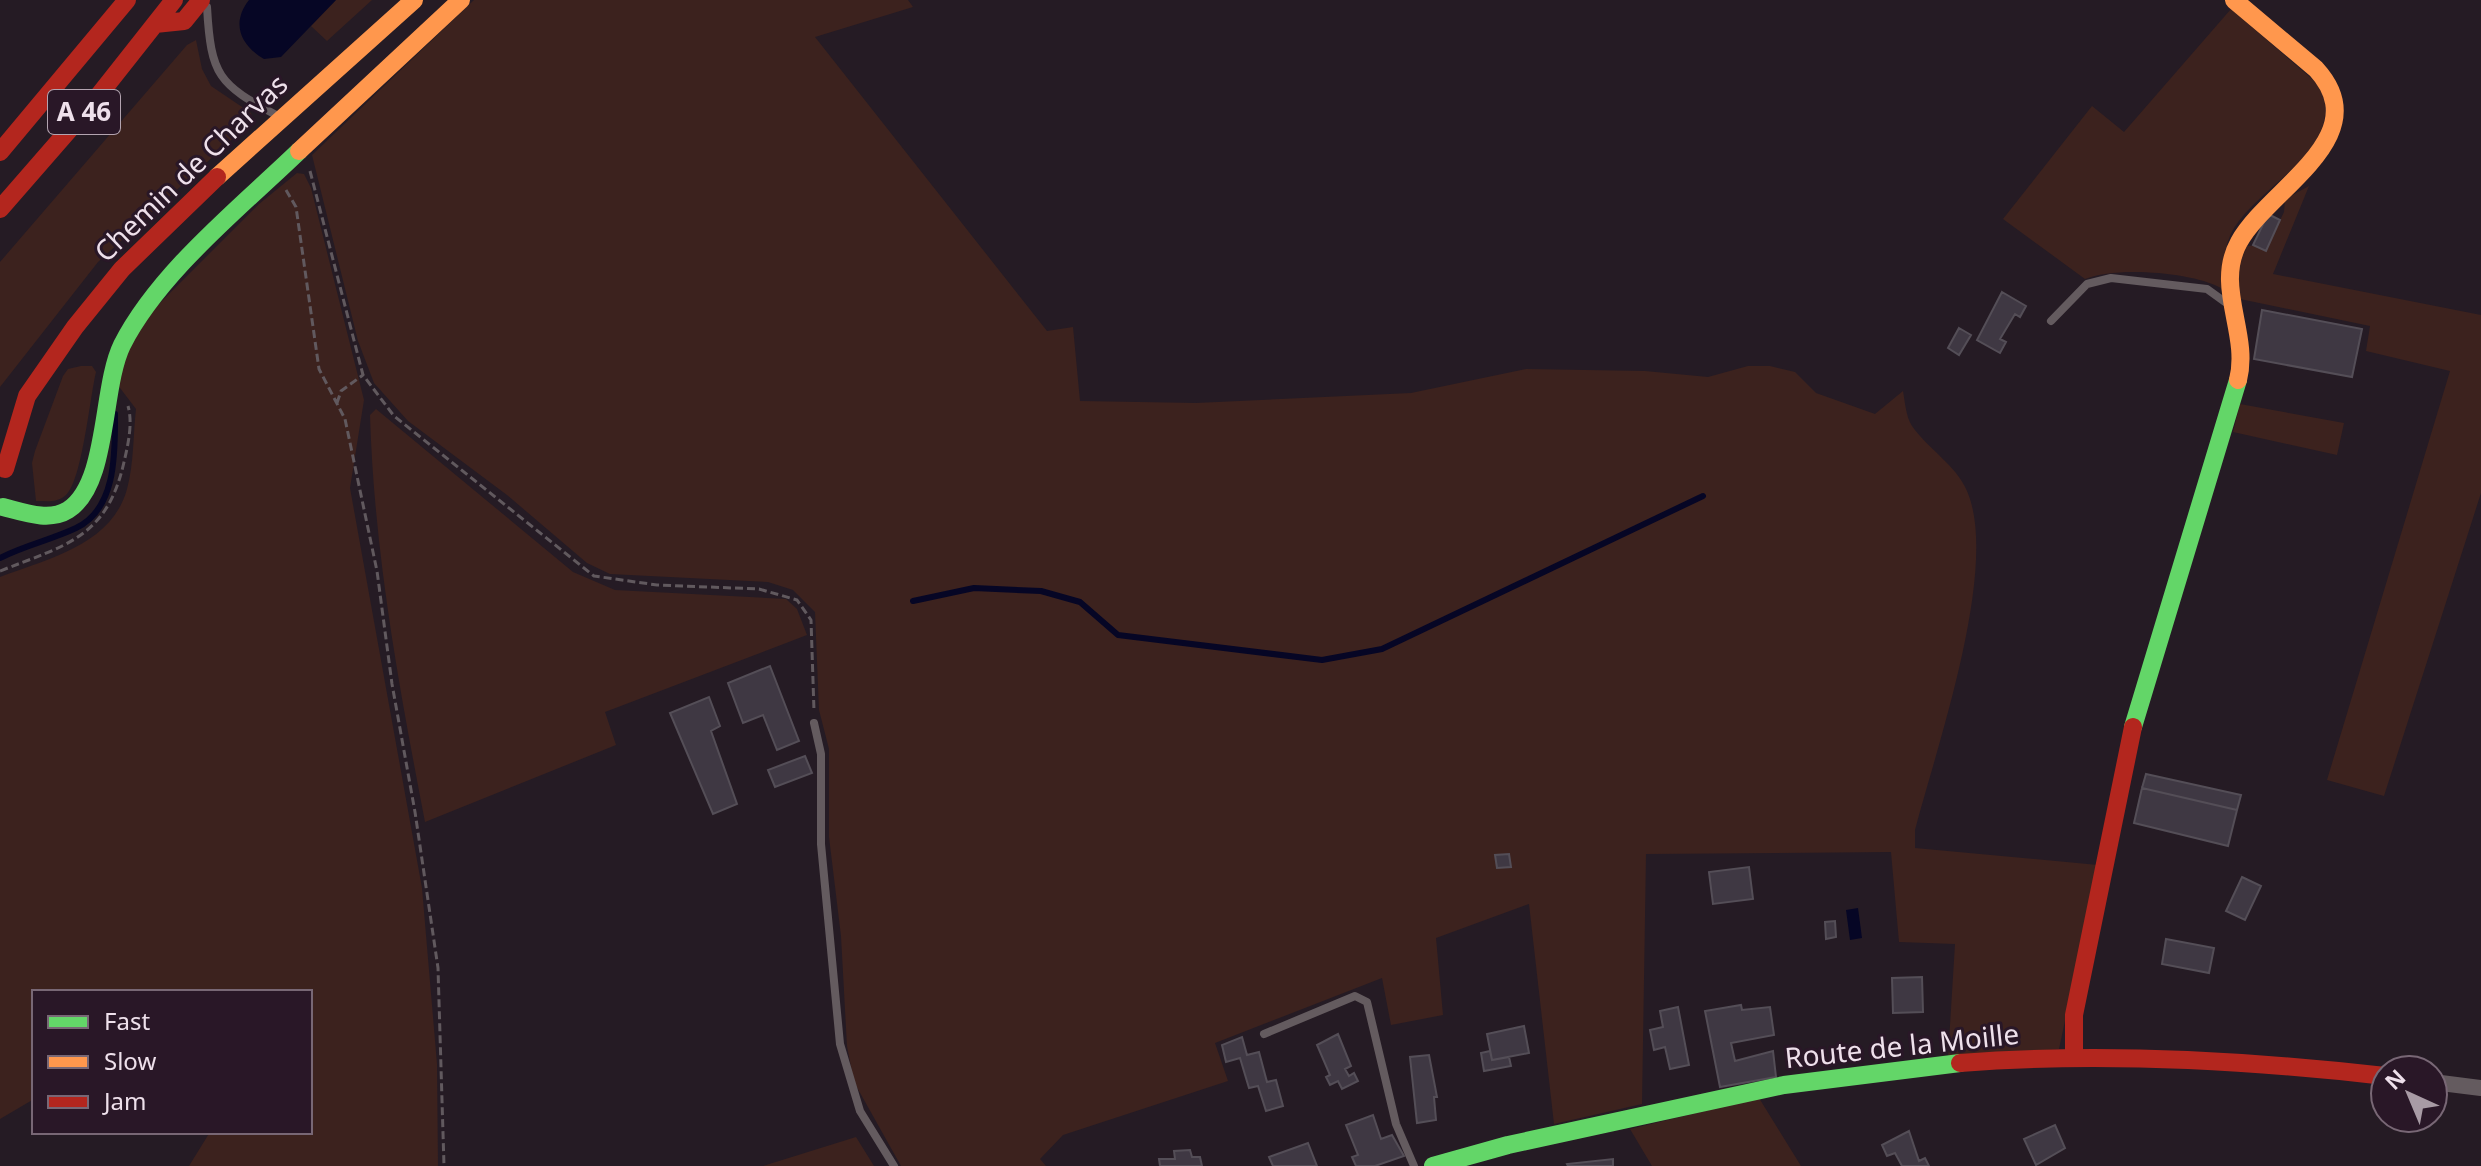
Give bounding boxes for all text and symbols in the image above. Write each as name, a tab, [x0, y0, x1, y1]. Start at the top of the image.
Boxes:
street label: Chemin de Charvas	[85, 65, 295, 269]
road number: A 46	[48, 90, 120, 134]
legend	[32, 990, 312, 1134]
text: Fast	[104, 1004, 150, 1037]
street label: Route de la Moille	[1783, 1014, 2021, 1076]
text: Slow	[104, 1044, 156, 1077]
north arrow	[2369, 1054, 2449, 1134]
text: N	[2378, 1062, 2411, 1096]
text: Jam	[102, 1084, 146, 1117]

